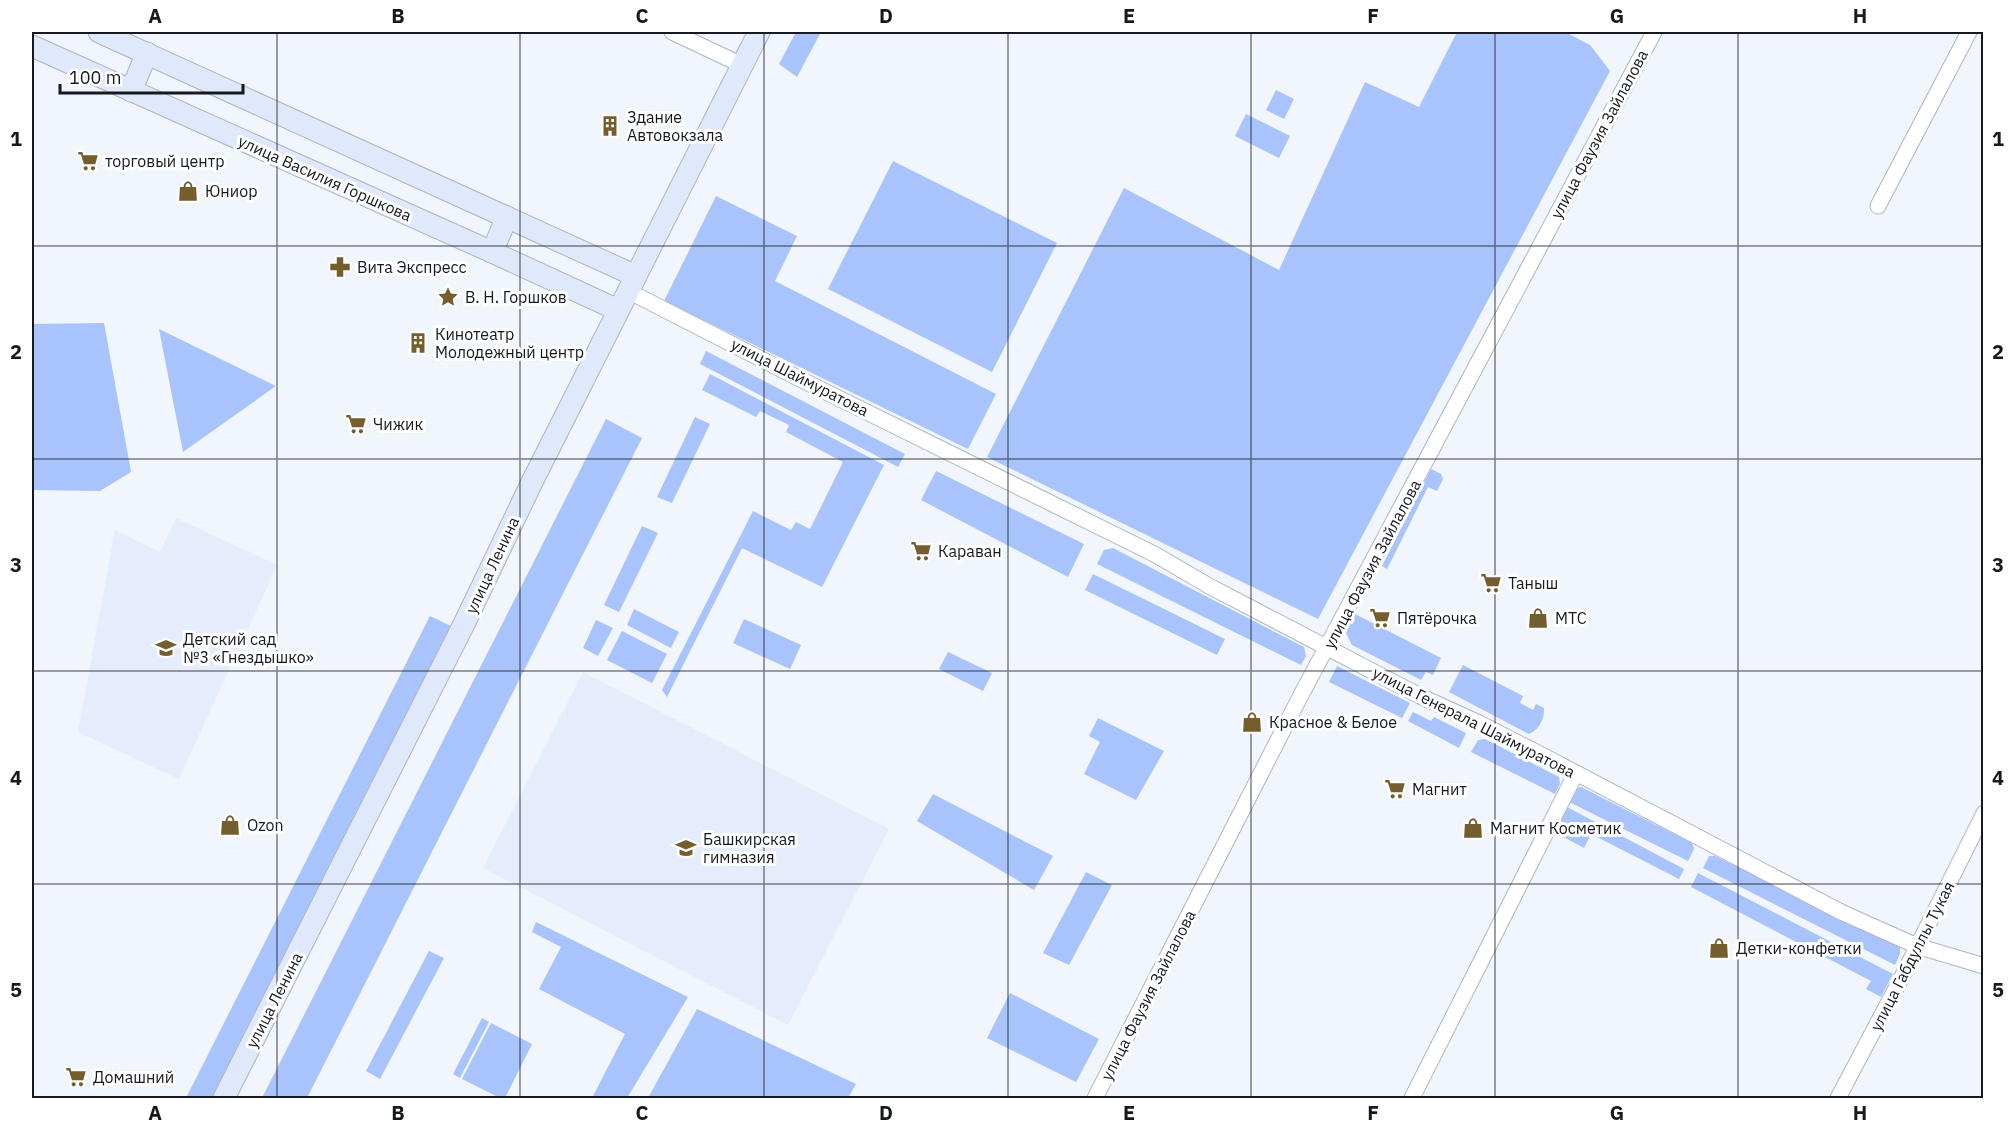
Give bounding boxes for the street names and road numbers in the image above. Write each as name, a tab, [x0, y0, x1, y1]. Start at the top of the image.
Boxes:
street label: улица Фаузия Зайлалова	[1546, 46, 1652, 222]
street label: улица Василия Горшкова	[235, 131, 415, 225]
street label: улица Шаймуратова	[728, 334, 873, 421]
street label: улица Фаузия Зайлалова	[1319, 476, 1425, 652]
street label: улица Ленина	[461, 513, 523, 617]
street label: улица Генерала Шаймуратова	[1369, 662, 1579, 782]
street label: улица Габдуллы Тукая	[1866, 878, 1958, 1034]
street label: улица Фаузия Зайлалова	[1096, 906, 1200, 1083]
street label: улица Ленина	[241, 948, 307, 1051]

